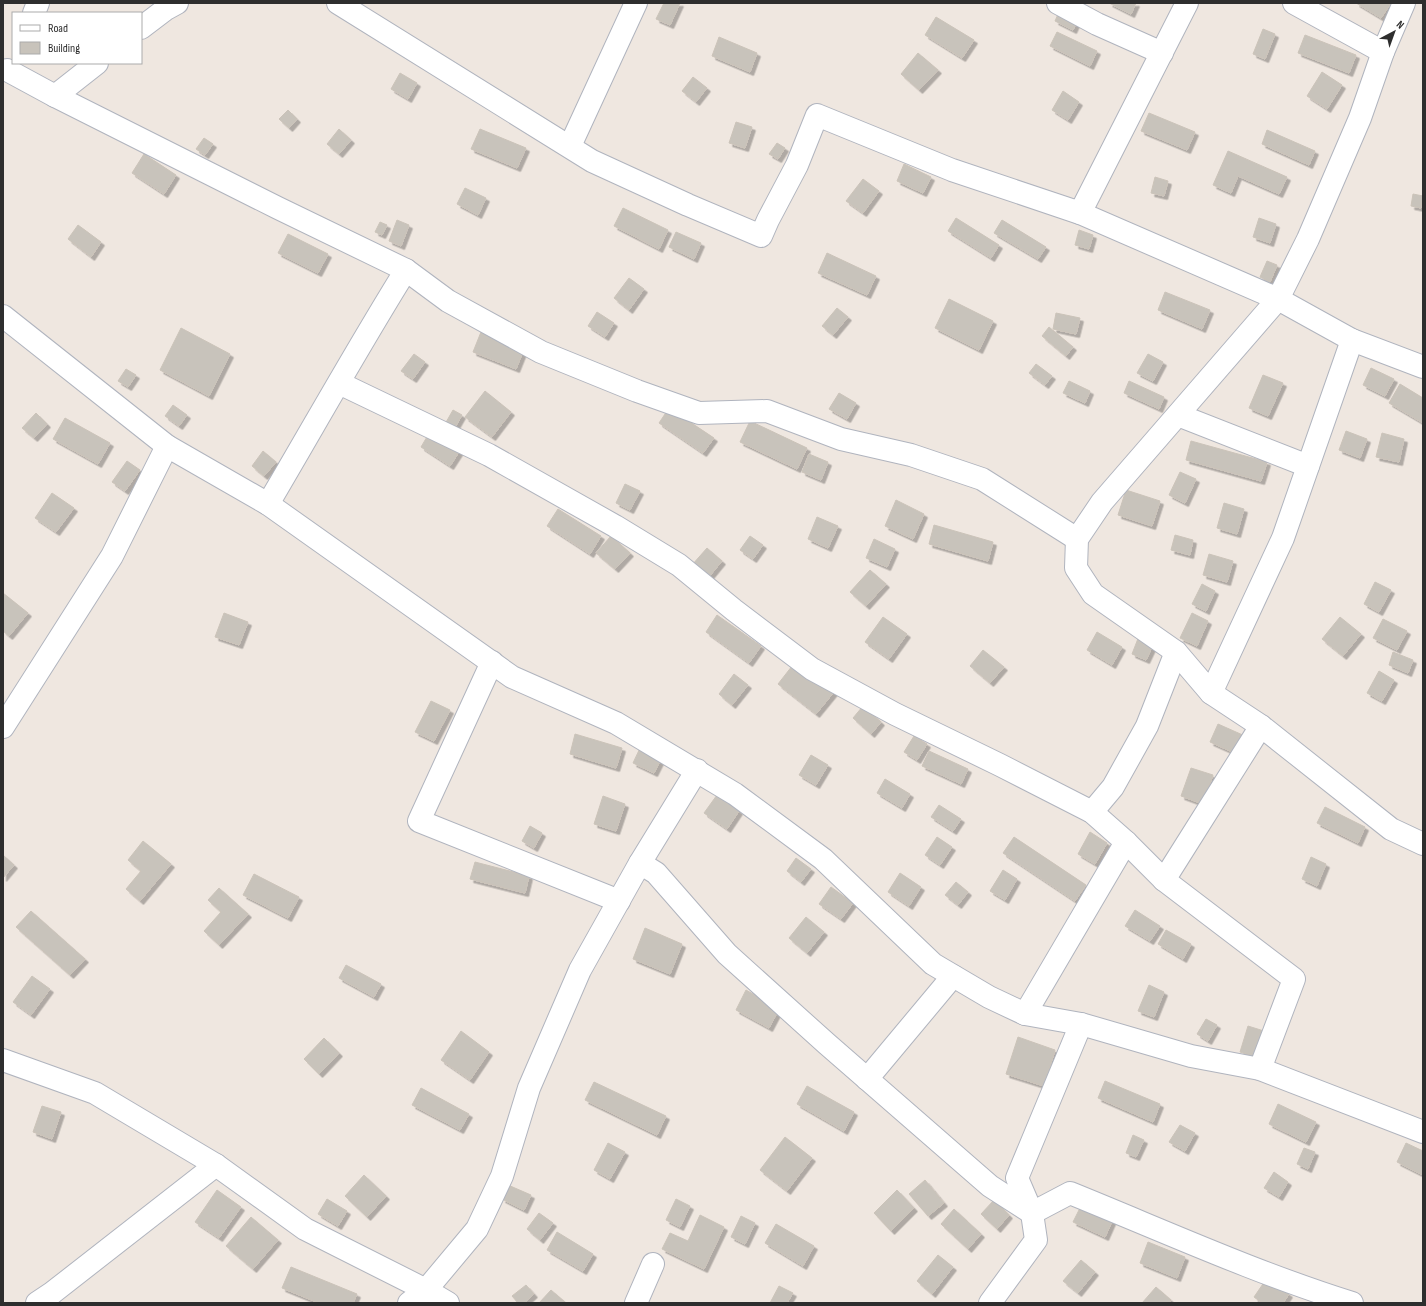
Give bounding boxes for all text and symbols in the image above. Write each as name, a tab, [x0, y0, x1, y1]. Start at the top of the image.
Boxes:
legend	[12, 12, 142, 64]
north arrow	[1374, 12, 1414, 52]
text: N	[1394, 18, 1407, 32]
text: Road	[48, 21, 68, 36]
text: Building	[48, 41, 80, 56]

